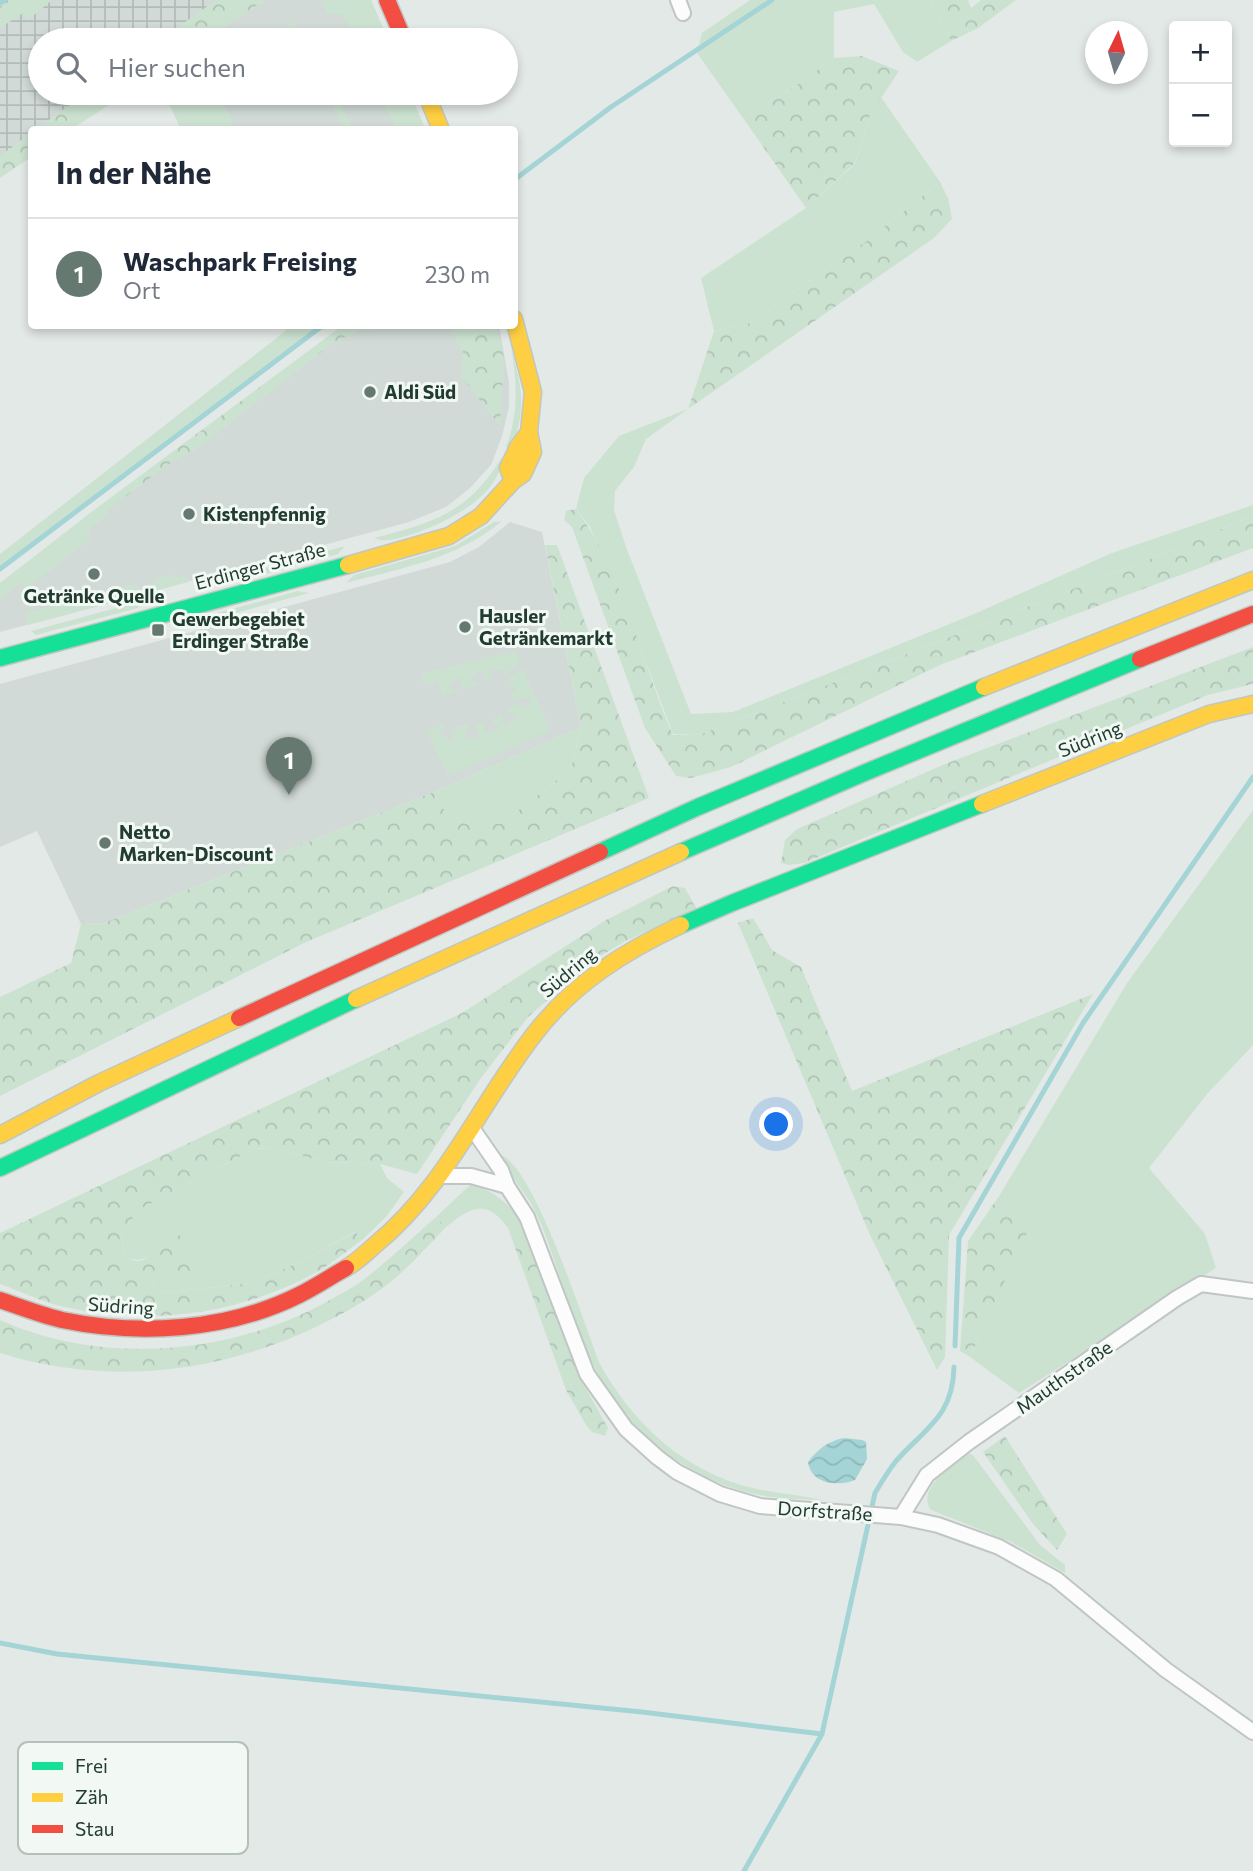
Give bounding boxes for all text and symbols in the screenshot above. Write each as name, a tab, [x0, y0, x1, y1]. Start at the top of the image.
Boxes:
north arrow	[1085, 21, 1148, 84]
map controls	[1169, 21, 1232, 147]
button: +	[1169, 21, 1232, 84]
search box	[28, 28, 518, 105]
icon: search	[52, 48, 90, 86]
text: Hier suchen	[108, 51, 246, 82]
button: −	[1169, 84, 1232, 147]
text: In der Nähe	[56, 153, 211, 190]
text: Waschpark Freising	[123, 245, 357, 276]
text: 1	[74, 260, 84, 288]
text: 230 m	[425, 260, 490, 288]
text: Ort	[123, 276, 160, 304]
place label: Aldi Süd	[384, 380, 456, 403]
marker: Aldi Süd	[362, 384, 378, 400]
place label: Kistenpfennig	[203, 502, 326, 525]
marker: Kistenpfennig	[181, 506, 197, 522]
street label: Erdinger Straße	[192, 537, 328, 594]
marker: Getränke Quelle	[86, 566, 102, 582]
place label: Getränke Quelle	[23, 584, 165, 607]
place label: Hausler Getränkemarkt	[479, 604, 613, 649]
place label: Gewerbegebiet Erdinger Straße	[172, 607, 309, 652]
marker: Hausler Getränkemarkt	[457, 619, 473, 635]
marker: Gewerbegebiet Erdinger Straße	[150, 622, 166, 638]
street label: Südring	[1055, 715, 1125, 762]
pin: 1	[266, 737, 312, 795]
place label: Netto Marken-Discount	[119, 820, 273, 865]
marker: Netto Marken-Discount	[97, 835, 113, 851]
street label: Südring	[535, 941, 600, 1002]
your location	[759, 1107, 793, 1141]
street label: Südring	[87, 1292, 155, 1319]
street label: Mauthstraße	[1011, 1335, 1116, 1418]
street label: Dorfstraße	[777, 1496, 873, 1525]
legend	[18, 1742, 248, 1854]
text: Frei	[75, 1754, 108, 1777]
text: Zäh	[75, 1785, 109, 1808]
text: Stau	[75, 1817, 114, 1840]

